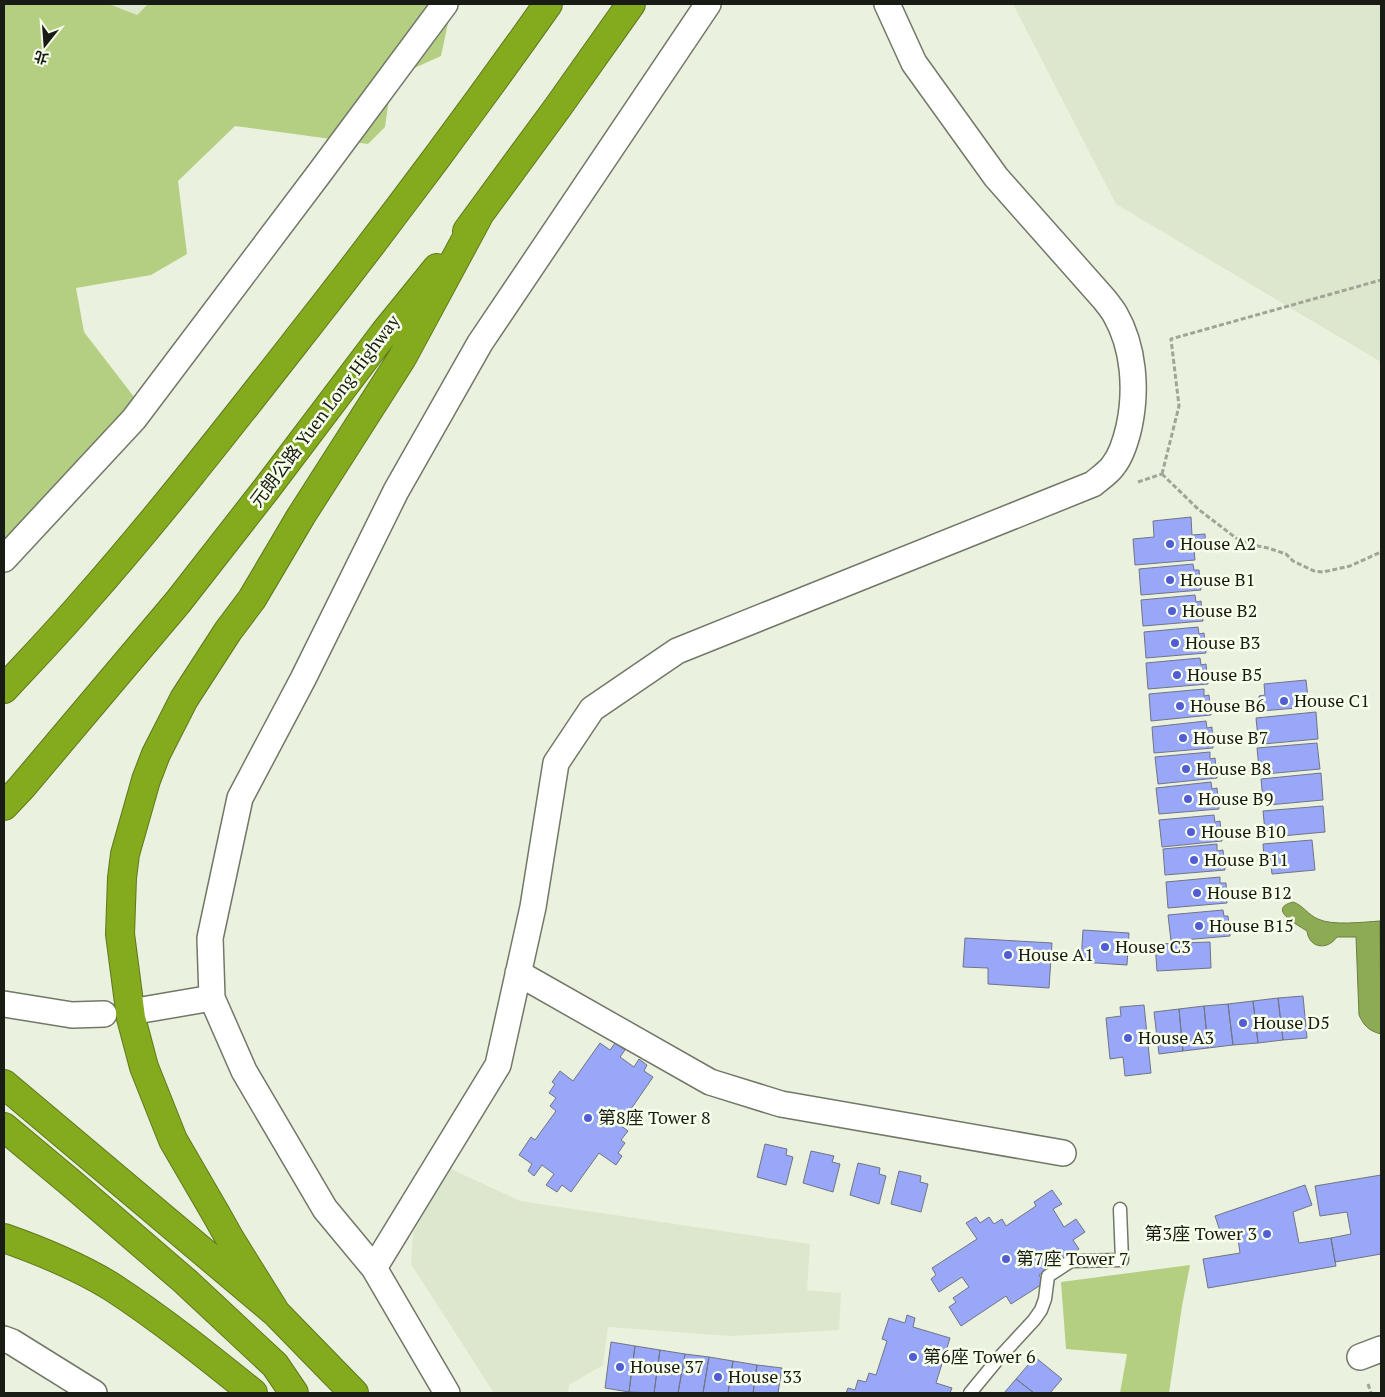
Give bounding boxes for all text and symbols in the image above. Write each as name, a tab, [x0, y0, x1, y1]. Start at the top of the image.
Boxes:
north arrow	[20, 20, 70, 70]
text: 北	[32, 47, 51, 69]
street label: 元朗公路 Yuen Long Highway	[244, 309, 405, 512]
place label: House A2	[1180, 531, 1256, 555]
marker: House A2	[1164, 538, 1176, 550]
place label: House B1	[1180, 567, 1255, 591]
marker: House B1	[1164, 574, 1176, 586]
place label: House B2	[1182, 598, 1257, 622]
marker: House B2	[1166, 605, 1178, 617]
place label: House B3	[1185, 630, 1260, 654]
marker: House B3	[1169, 637, 1181, 649]
place label: House B5	[1187, 662, 1262, 686]
marker: House B5	[1171, 669, 1183, 681]
place label: House C1	[1294, 688, 1370, 712]
place label: House B6	[1190, 693, 1266, 717]
marker: House C1	[1278, 695, 1290, 707]
marker: House B6	[1174, 700, 1186, 712]
place label: House B7	[1193, 725, 1268, 749]
marker: House B7	[1177, 732, 1189, 744]
place label: House B8	[1196, 756, 1271, 780]
marker: House B8	[1180, 763, 1192, 775]
place label: House B9	[1198, 786, 1273, 810]
marker: House B9	[1182, 793, 1194, 805]
place label: House B10	[1201, 819, 1286, 843]
marker: House B10	[1185, 826, 1197, 838]
place label: House B11	[1204, 847, 1289, 871]
marker: House B11	[1188, 854, 1200, 866]
place label: House B12	[1207, 880, 1292, 904]
marker: House B12	[1191, 887, 1203, 899]
place label: House B15	[1209, 913, 1294, 937]
marker: House B15	[1193, 920, 1205, 932]
place label: House C3	[1115, 934, 1191, 958]
marker: House C3	[1099, 941, 1111, 953]
place label: House A1	[1018, 942, 1094, 966]
marker: House A1	[1002, 949, 1014, 961]
place label: House D5	[1253, 1010, 1330, 1034]
marker: House D5	[1237, 1017, 1249, 1029]
place label: House A3	[1138, 1025, 1214, 1049]
marker: House A3	[1122, 1032, 1134, 1044]
place label: 第8座 Tower 8	[598, 1105, 711, 1129]
marker: 第8座 Tower 8	[582, 1112, 594, 1124]
place label: 第3座 Tower 3	[1144, 1221, 1257, 1245]
marker: 第3座 Tower 3	[1261, 1228, 1273, 1240]
place label: 第7座 Tower 7	[1016, 1246, 1129, 1270]
marker: 第7座 Tower 7	[1000, 1253, 1012, 1265]
place label: 第6座 Tower 6	[923, 1344, 1036, 1368]
marker: 第6座 Tower 6	[907, 1351, 919, 1363]
place label: House 37	[630, 1354, 704, 1378]
marker: House 37	[614, 1361, 626, 1373]
place label: House 33	[728, 1364, 802, 1388]
marker: House 33	[712, 1371, 724, 1383]

